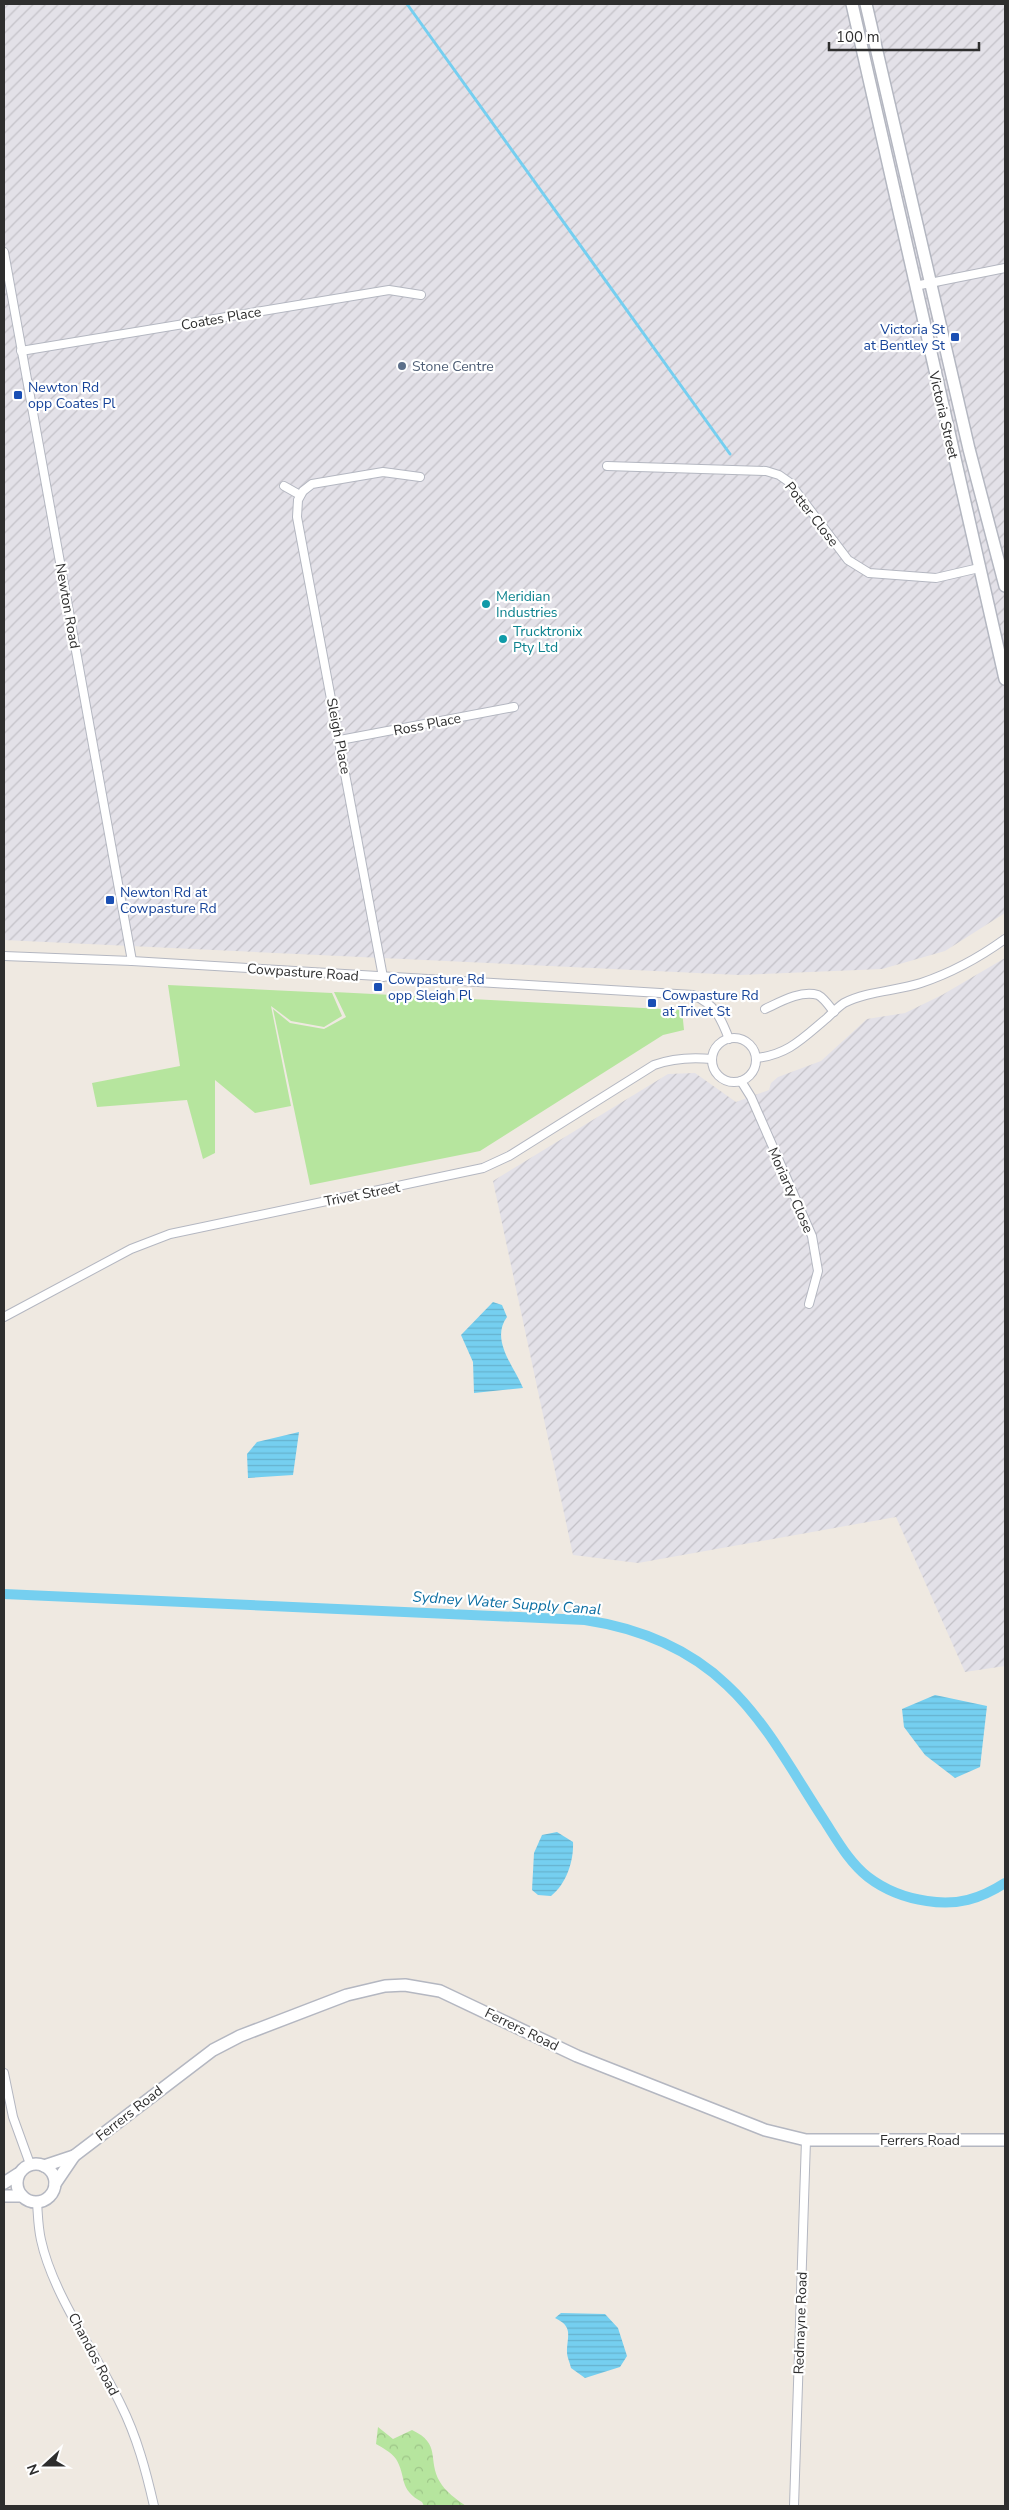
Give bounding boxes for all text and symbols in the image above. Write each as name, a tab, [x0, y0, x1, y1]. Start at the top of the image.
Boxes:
scale bar	[829, 20, 979, 52]
text: 100 m	[836, 27, 880, 47]
street label: Coates Place	[180, 302, 263, 335]
place label: Victoria St at Bentley St	[864, 320, 945, 355]
marker: Victoria St at Bentley St	[949, 331, 961, 343]
place label: Stone Centre	[412, 357, 494, 376]
marker: Stone Centre	[396, 360, 408, 372]
street label: Victoria Street	[924, 368, 963, 461]
place label: Newton Rd opp Coates Pl	[28, 378, 116, 413]
marker: Newton Rd opp Coates Pl	[12, 389, 24, 401]
street label: Potter Close	[780, 478, 843, 551]
street label: Newton Road	[51, 562, 84, 650]
place label: Meridian Industries	[496, 587, 558, 622]
marker: Meridian Industries	[480, 598, 492, 610]
place label: Trucktronix Pty Ltd	[513, 622, 583, 657]
marker: Trucktronix Pty Ltd	[497, 633, 509, 645]
street label: Sleigh Place	[322, 696, 355, 776]
street label: Ross Place	[392, 709, 462, 740]
place label: Newton Rd at Cowpasture Rd	[120, 883, 217, 918]
marker: Newton Rd at Cowpasture Rd	[104, 894, 116, 906]
street label: Cowpasture Road	[246, 959, 359, 986]
place label: Cowpasture Rd opp Sleigh Pl	[388, 970, 485, 1005]
marker: Cowpasture Rd opp Sleigh Pl	[372, 981, 384, 993]
place label: Cowpasture Rd at Trivet St	[662, 986, 759, 1021]
marker: Cowpasture Rd at Trivet St	[646, 997, 658, 1009]
street label: Moriarty Close	[763, 1144, 818, 1236]
street label: Trivet Street	[323, 1178, 402, 1211]
water label: Sydney Water Supply Canal	[412, 1586, 602, 1620]
street label: Ferrers Road	[482, 2003, 562, 2056]
street label: Ferrers Road	[92, 2081, 167, 2146]
street label: Ferrers Road	[880, 2131, 960, 2150]
street label: Redmayne Road	[789, 2271, 812, 2375]
street label: Chandos Road	[64, 2309, 123, 2399]
north arrow	[20, 2440, 70, 2490]
text: N	[23, 2461, 44, 2478]

